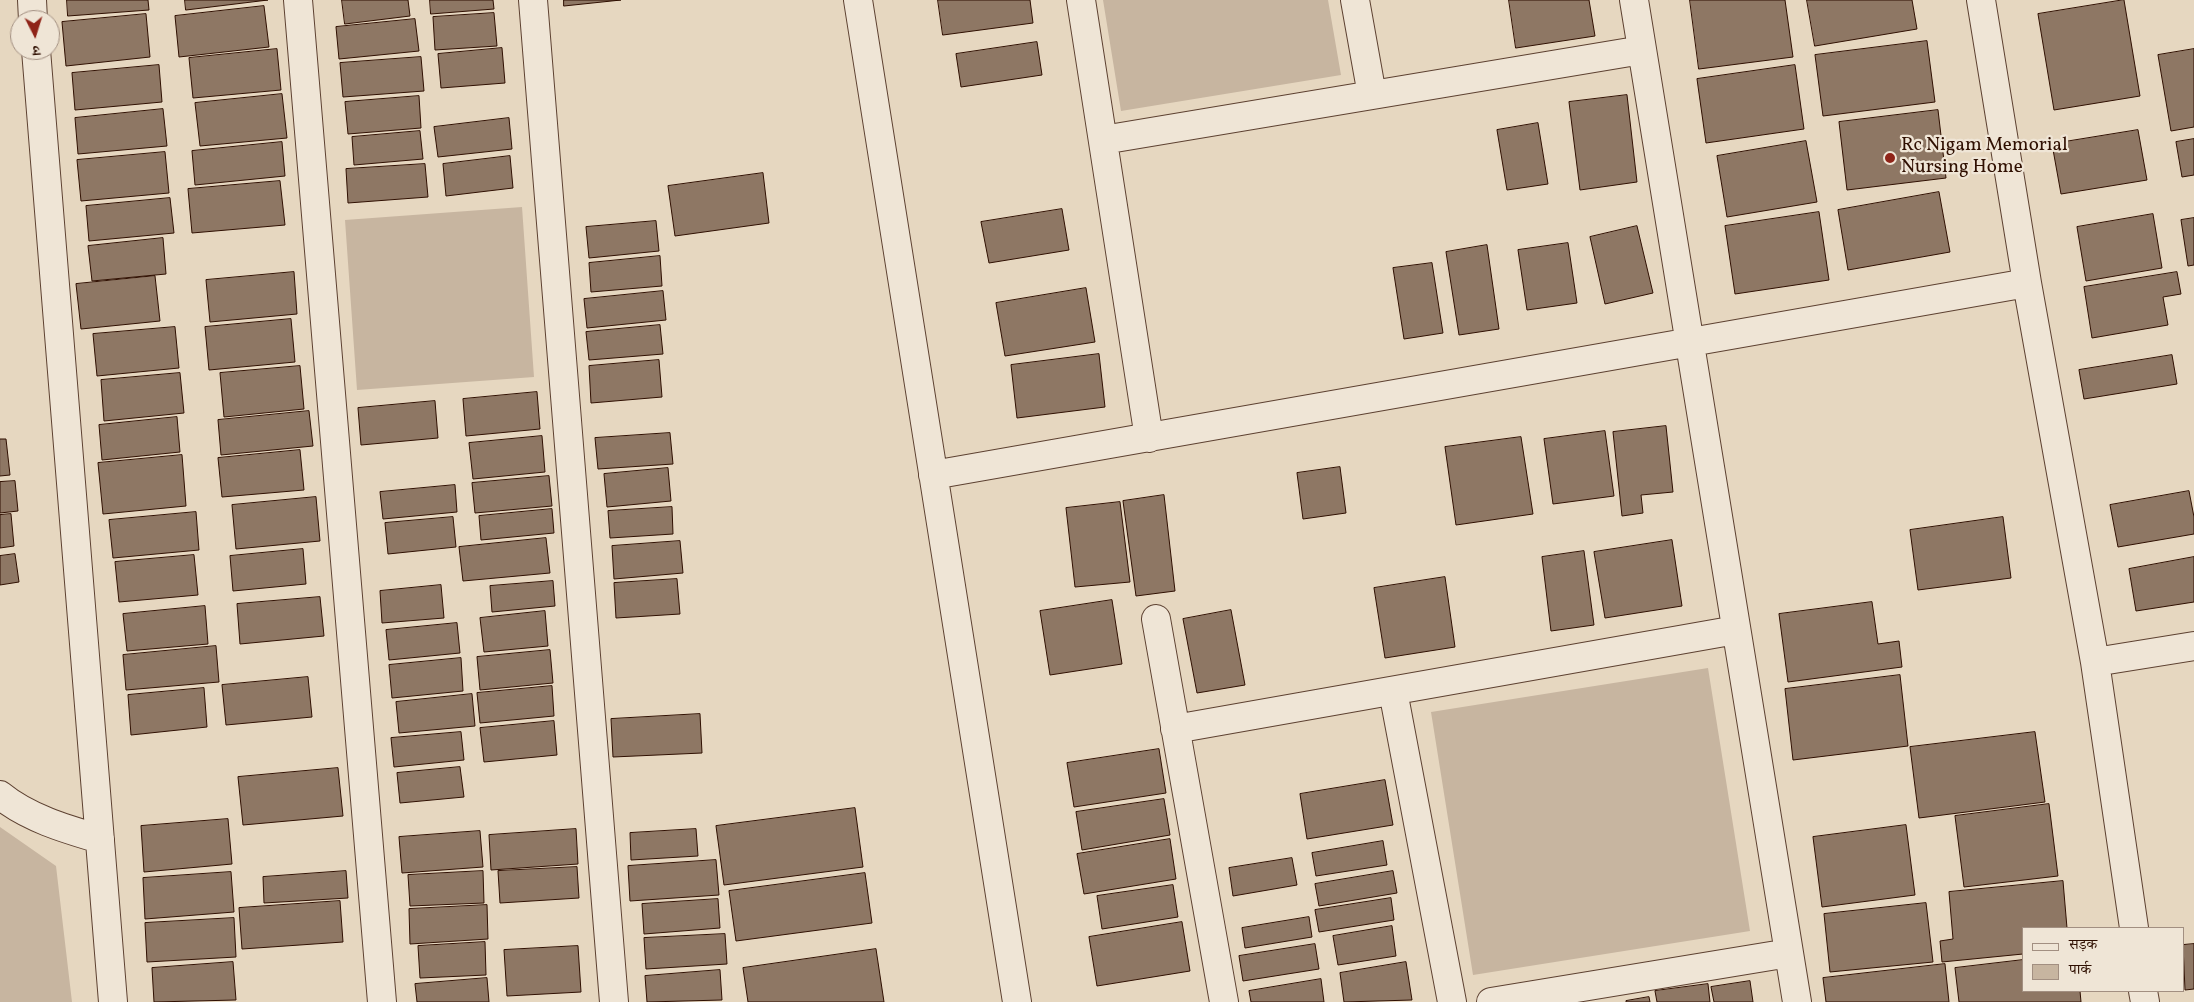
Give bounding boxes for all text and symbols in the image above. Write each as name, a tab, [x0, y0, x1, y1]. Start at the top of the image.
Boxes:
north arrow	[10, 10, 60, 60]
text: उ	[32, 40, 41, 59]
place label: Rc Nigam Memorial Nursing Home	[1901, 136, 2068, 180]
marker: Rc Nigam Memorial Nursing Home	[1883, 151, 1897, 165]
legend	[2022, 927, 2184, 992]
text: सड़क	[2069, 935, 2097, 956]
text: पार्क	[2069, 960, 2091, 981]

